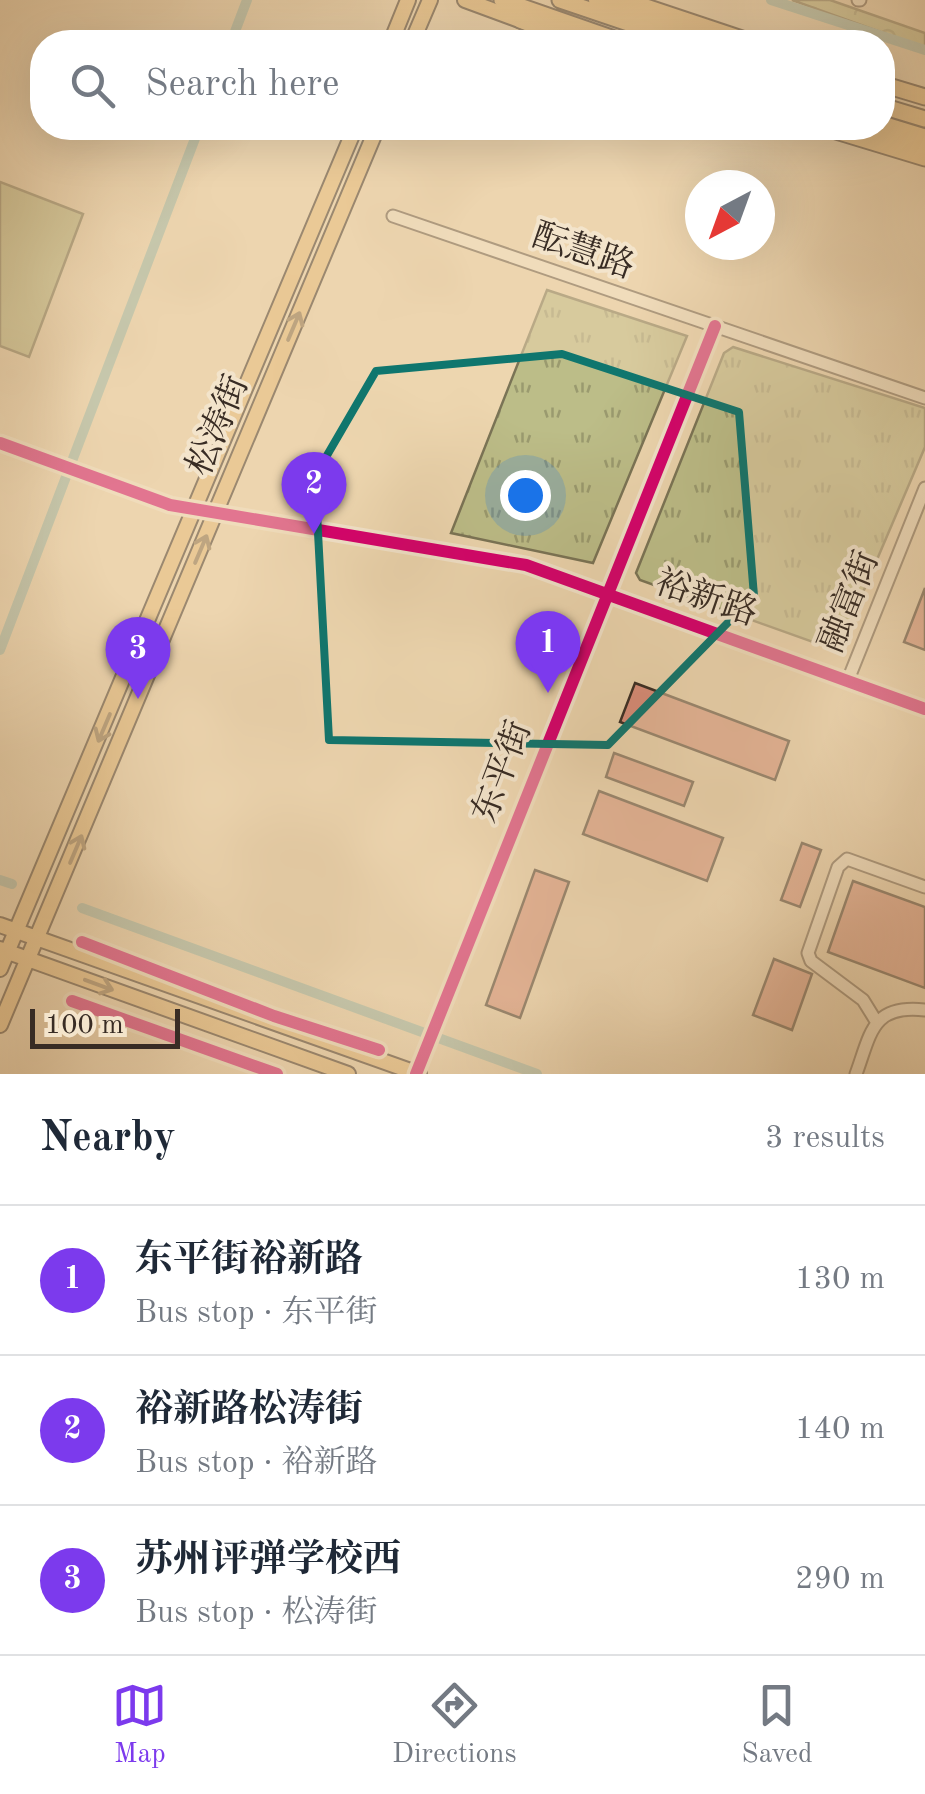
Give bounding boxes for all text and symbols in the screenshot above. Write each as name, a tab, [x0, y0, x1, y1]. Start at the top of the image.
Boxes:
search box	[30, 30, 895, 140]
icon: search	[65, 58, 120, 113]
text: Search here	[145, 66, 340, 104]
north arrow	[685, 170, 775, 260]
street label: 酝慧路	[528, 216, 639, 286]
one-way arrow	[286, 311, 304, 342]
street label: 松涛街	[180, 370, 256, 481]
pin: 2	[282, 452, 346, 534]
your location	[500, 470, 551, 521]
one-way arrow	[193, 534, 211, 564]
street label: 融富街	[811, 546, 886, 657]
street label: 裕新路	[651, 563, 762, 633]
pin: 1	[516, 610, 580, 693]
pin: 3	[106, 616, 170, 699]
one-way arrow	[93, 712, 111, 743]
street label: 东平街	[465, 716, 538, 827]
one-way arrow	[68, 834, 86, 865]
one-way arrow	[83, 977, 114, 995]
scale bar	[30, 1004, 180, 1048]
text: 100 m	[45, 1012, 124, 1040]
text: Nearby	[40, 1118, 176, 1160]
text: 3 results	[765, 1123, 885, 1155]
text: 东平街裕新路	[135, 1242, 363, 1280]
text: 1	[63, 1264, 82, 1296]
text: 130 m	[795, 1264, 885, 1296]
text: Bus stop · 东平街	[135, 1298, 377, 1330]
text: 裕新路松涛街	[135, 1392, 363, 1430]
text: 2	[63, 1414, 82, 1446]
text: 140 m	[795, 1414, 885, 1446]
text: Bus stop · 裕新路	[135, 1448, 377, 1480]
text: 苏州评弹学校西	[135, 1542, 401, 1580]
text: 3	[63, 1564, 82, 1596]
text: 290 m	[795, 1564, 885, 1596]
text: Bus stop · 松涛街	[135, 1598, 377, 1630]
tab: Map	[112, 1678, 167, 1773]
tab: Directions	[392, 1678, 517, 1773]
tab: Saved	[741, 1678, 813, 1773]

